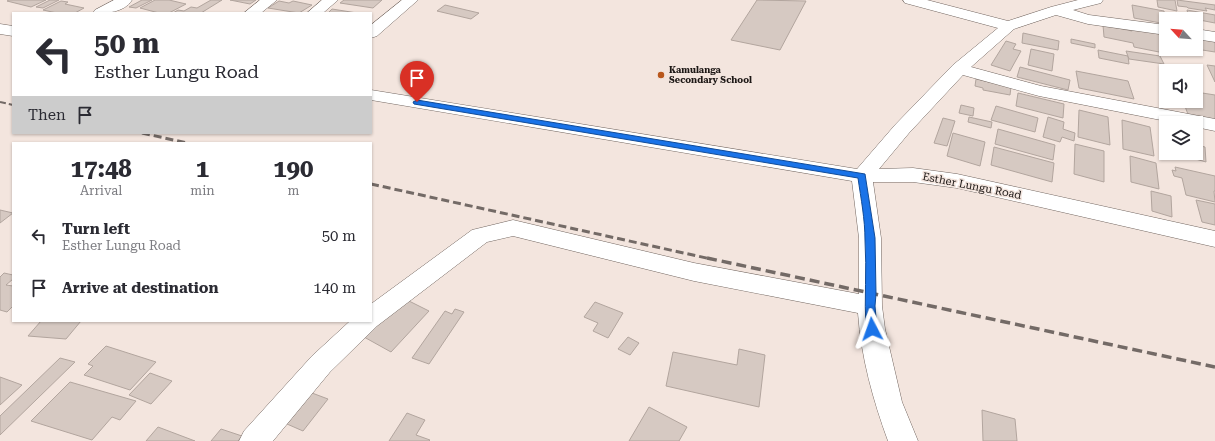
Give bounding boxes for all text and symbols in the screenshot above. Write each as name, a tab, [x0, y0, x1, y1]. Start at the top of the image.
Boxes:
north arrow	[1159, 12, 1203, 56]
map controls	[1159, 12, 1203, 160]
text: 50 m	[94, 27, 159, 60]
icon: left	[28, 28, 80, 80]
text: Esther Lungu Road	[94, 61, 259, 82]
pin	[400, 61, 434, 102]
button: sound	[1159, 64, 1203, 108]
place label: Kamulanga Secondary School	[669, 65, 752, 85]
icon: arrive	[406, 67, 428, 89]
marker: Kamulanga Secondary School	[656, 70, 666, 80]
icon: arrive	[74, 104, 96, 126]
text: Then	[28, 106, 66, 124]
button: layers	[1159, 116, 1203, 160]
text: 17:48	[71, 155, 132, 183]
text: 1	[196, 155, 209, 183]
text: 190	[273, 155, 314, 183]
street label: Esther Lungu Road	[921, 170, 1023, 202]
text: Arrival	[80, 183, 122, 198]
text: min	[190, 183, 215, 198]
text: m	[287, 183, 299, 198]
text: Turn left	[62, 220, 130, 238]
icon: left	[28, 225, 50, 247]
text: 50 m	[322, 227, 356, 245]
text: Esther Lungu Road	[62, 238, 181, 253]
icon: arrive	[28, 277, 50, 299]
text: Arrive at destination	[62, 279, 218, 297]
text: 140 m	[313, 279, 356, 297]
position arrow	[851, 308, 893, 350]

